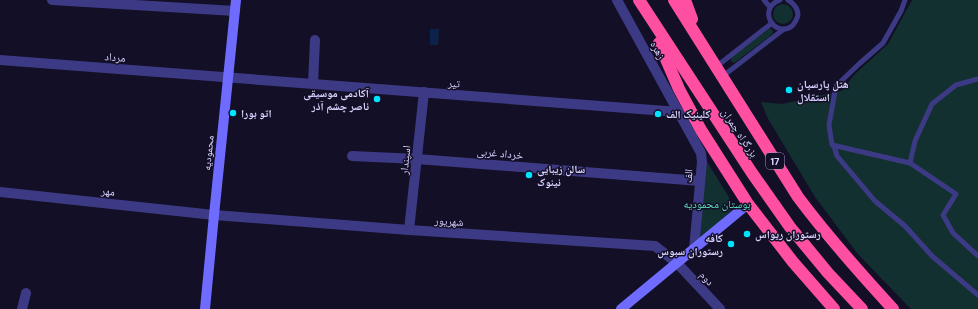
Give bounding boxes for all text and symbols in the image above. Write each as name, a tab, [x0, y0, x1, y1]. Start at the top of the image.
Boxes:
street label: زهره	[647, 38, 669, 62]
street label: مرداد	[104, 49, 126, 65]
street label: تیر	[446, 76, 461, 90]
place label: هتل پارسیان استقلال	[797, 77, 849, 105]
marker: هتل پارسیان استقلال	[784, 85, 794, 95]
place label: آکادمی موسیقی ناصر چشم آذر	[303, 86, 369, 114]
marker: آکادمی موسیقی ناصر چشم آذر	[372, 94, 382, 104]
place label: اتو بورا	[241, 106, 272, 120]
street label: بزرگراه چمران	[719, 106, 761, 160]
place label: کلینیک الف	[666, 107, 711, 121]
marker: اتو بورا	[228, 108, 238, 118]
marker: کلینیک الف	[653, 109, 663, 119]
street label: محمودیه	[199, 135, 217, 171]
street label: خرداد غربی	[476, 144, 524, 162]
street label: اسپندار	[396, 145, 414, 176]
road number: 17	[766, 153, 784, 169]
place label: سالن زیبایی نینوک	[537, 162, 585, 189]
street label: الف	[680, 168, 696, 184]
marker: سالن زیبایی نینوک	[524, 170, 534, 180]
street label: مهر	[99, 183, 116, 199]
park label: بوستان محمودیه	[684, 197, 750, 211]
street label: شهریور	[433, 213, 464, 229]
place label: رستوران ریواس	[755, 227, 821, 242]
marker: رستوران ریواس	[742, 229, 752, 239]
place label: کافه رستوران سبوس	[657, 231, 723, 259]
marker: کافه رستوران سبوس	[726, 239, 736, 249]
street label: دوم	[697, 268, 718, 289]

